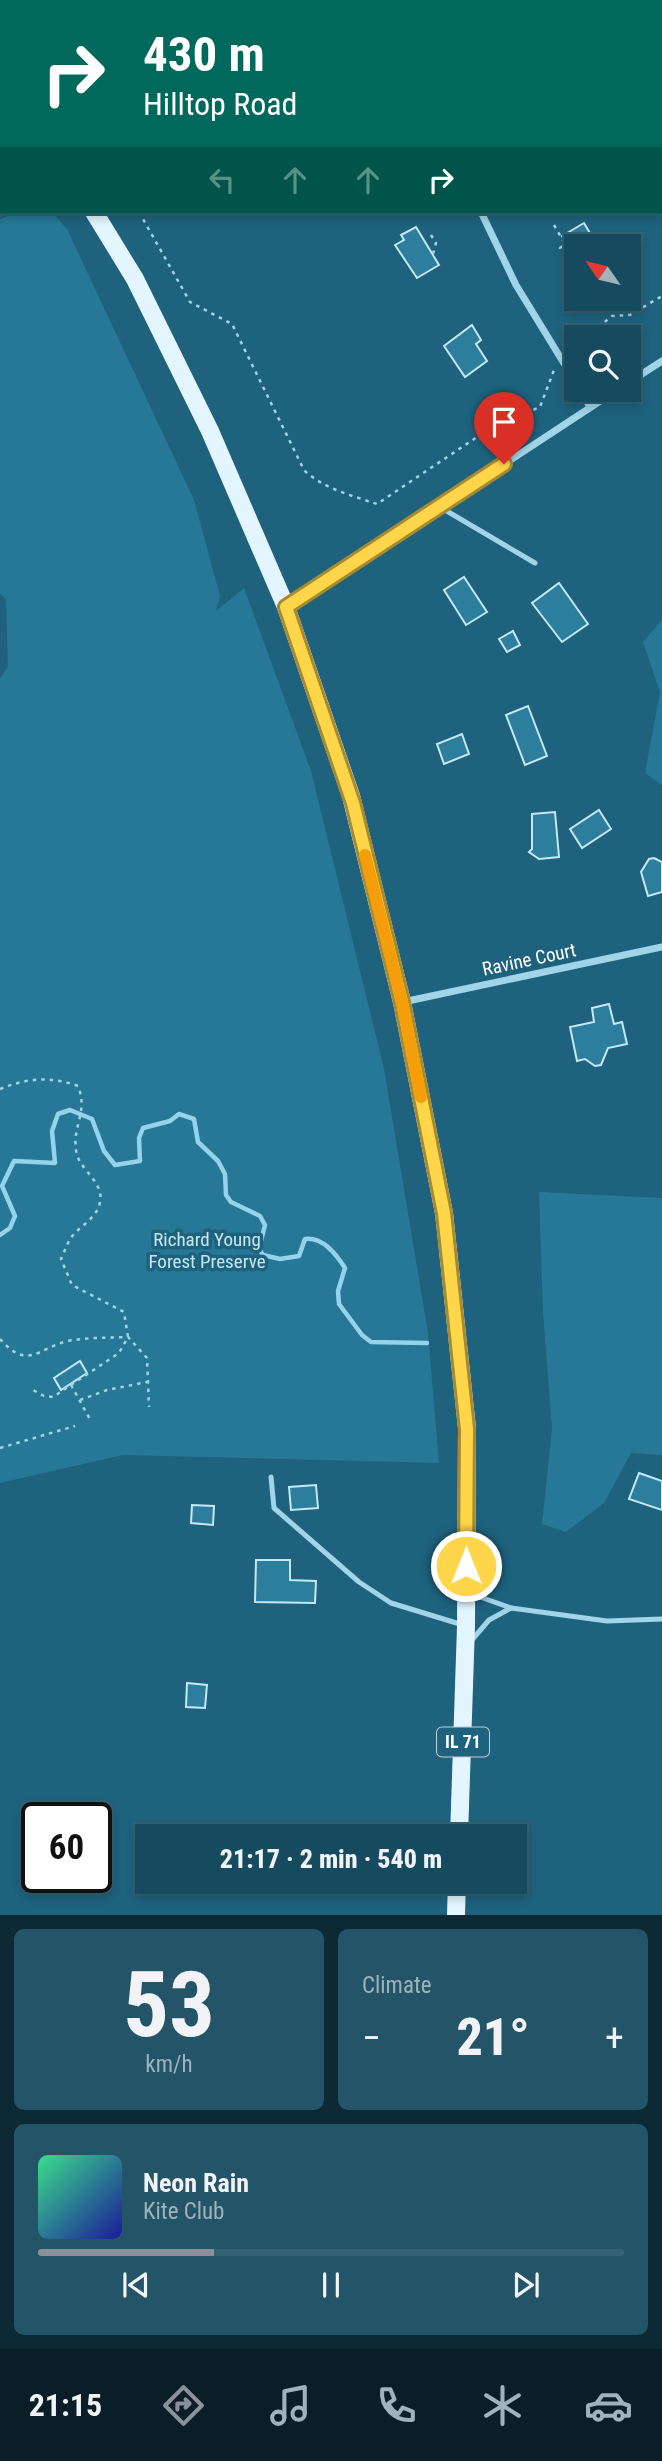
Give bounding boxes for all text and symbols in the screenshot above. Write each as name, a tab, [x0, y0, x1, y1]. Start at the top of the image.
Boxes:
text: 430 m	[143, 26, 265, 83]
icon: right	[28, 28, 119, 119]
text: Hilltop Road	[143, 85, 297, 123]
icon: left	[203, 161, 241, 199]
icon: ahead	[276, 161, 314, 199]
icon: ahead	[349, 161, 387, 199]
icon: right	[422, 161, 460, 199]
north arrow	[564, 234, 640, 312]
map controls	[564, 234, 641, 402]
button: search	[564, 325, 641, 402]
pin	[474, 392, 534, 464]
icon: arrive	[485, 403, 523, 441]
street label: Ravine Court	[480, 938, 578, 981]
park label: Richard Young Forest Preserve	[148, 1228, 266, 1273]
position arrow	[429, 1529, 503, 1603]
road number: IL 71	[437, 1728, 489, 1756]
speed limit sign: 60	[21, 1802, 112, 1893]
text: 21:17 · 2 min · 540 m	[220, 1844, 442, 1874]
text: 53	[123, 1952, 215, 2058]
text: Climate	[362, 1972, 432, 1999]
text: 21°	[456, 2007, 530, 2068]
text: −	[362, 2016, 381, 2060]
text: +	[605, 2016, 624, 2060]
text: km/h	[145, 2051, 193, 2078]
text: Neon Rain	[143, 2168, 249, 2198]
text: Kite Club	[143, 2198, 224, 2225]
icon: previous	[117, 2266, 155, 2304]
icon: pause	[312, 2266, 350, 2304]
icon: next	[507, 2266, 545, 2304]
icon: directions	[159, 2381, 208, 2430]
icon: music	[266, 2381, 315, 2430]
icon: phone	[372, 2381, 421, 2430]
icon: climate	[478, 2381, 527, 2430]
icon: car	[584, 2381, 633, 2430]
text: 21:15	[29, 2386, 102, 2424]

